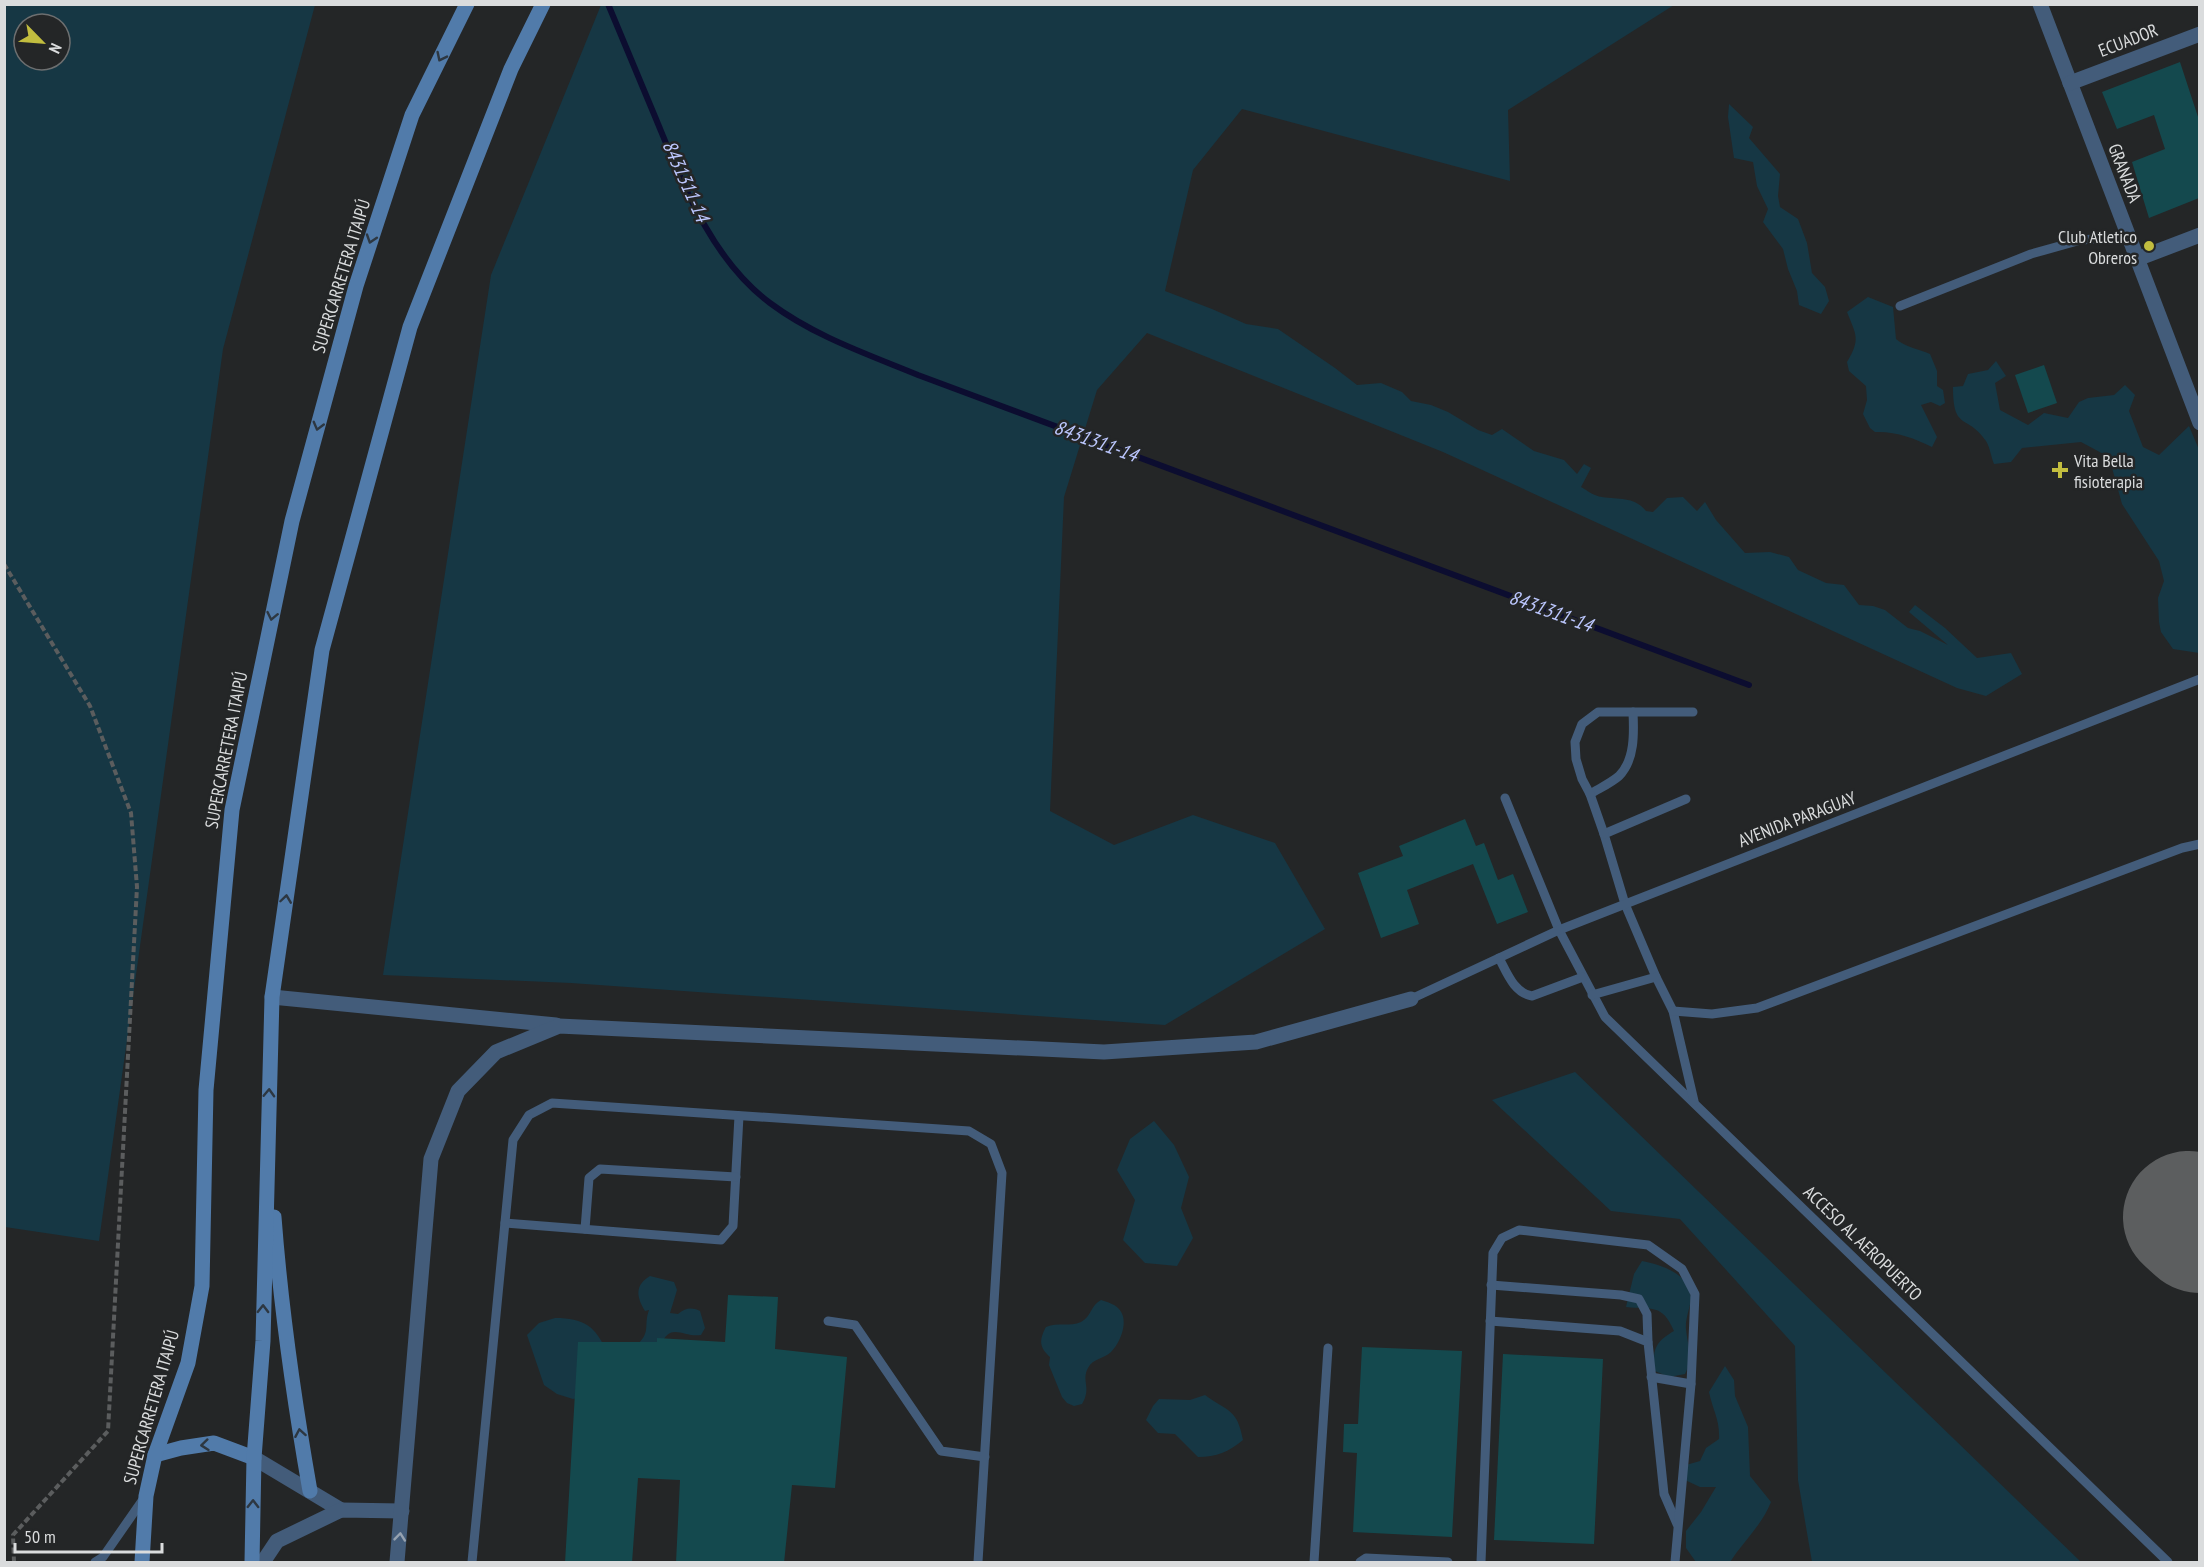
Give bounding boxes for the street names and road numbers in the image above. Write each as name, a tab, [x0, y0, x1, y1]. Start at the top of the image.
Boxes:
street label: ECUADOR	[2095, 18, 2161, 62]
street label: GRANADA	[2103, 140, 2147, 206]
street label: SUPERCARRETERA ITAIPÚ	[307, 196, 375, 356]
street label: SUPERCARRETERA ITAIPÚ	[199, 669, 253, 831]
street label: AVENIDA PARAGUAY	[1735, 786, 1860, 852]
street label: ACCESO AL AEROPUERTO	[1799, 1181, 1927, 1306]
street label: SUPERCARRETERA ITAIPÚ	[118, 1327, 184, 1487]

